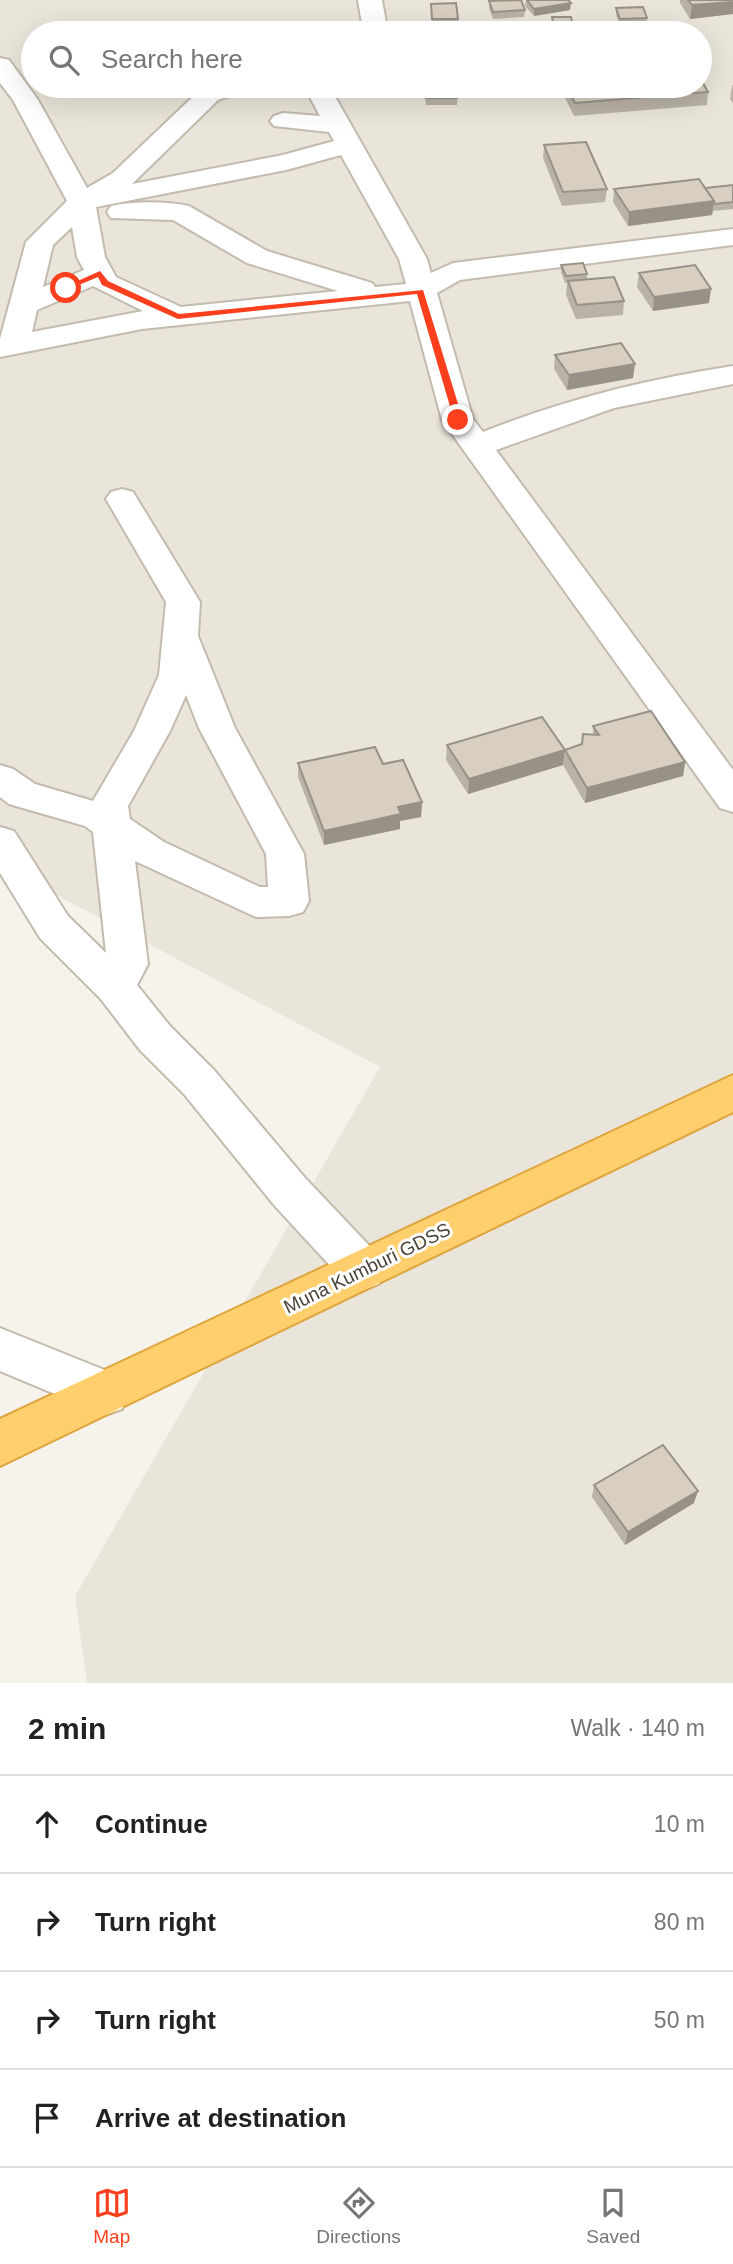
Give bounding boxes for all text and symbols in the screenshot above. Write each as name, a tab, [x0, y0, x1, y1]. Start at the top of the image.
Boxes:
search box	[21, 21, 712, 98]
icon: search	[45, 41, 83, 79]
text: Search here	[101, 44, 243, 74]
route start	[50, 272, 81, 303]
route end	[442, 404, 473, 435]
street label: Muna Kumburi GDSS	[280, 1219, 454, 1317]
text: 2 min	[28, 1712, 106, 1745]
text: Walk · 140 m	[570, 1715, 705, 1741]
icon: ahead	[28, 1805, 66, 1843]
text: Continue	[95, 1809, 208, 1839]
text: 10 m	[654, 1811, 705, 1837]
icon: right	[28, 1903, 66, 1941]
text: Turn right	[95, 1907, 216, 1937]
text: 80 m	[654, 1909, 705, 1935]
icon: right	[28, 2001, 66, 2039]
text: Turn right	[95, 2005, 216, 2035]
text: 50 m	[654, 2007, 705, 2033]
icon: arrive	[28, 2099, 66, 2137]
text: Arrive at destination	[95, 2103, 346, 2133]
tab: Map	[93, 2184, 131, 2248]
tab: Directions	[316, 2184, 401, 2248]
tab: Saved	[586, 2184, 640, 2248]

